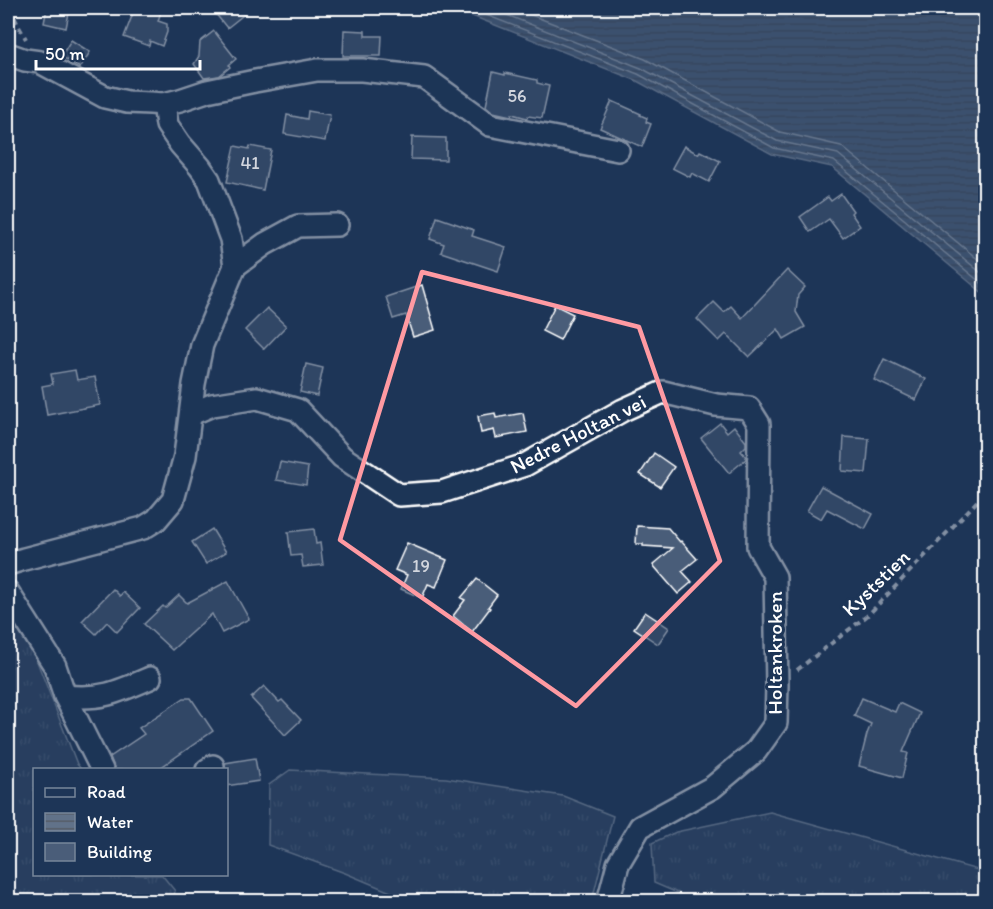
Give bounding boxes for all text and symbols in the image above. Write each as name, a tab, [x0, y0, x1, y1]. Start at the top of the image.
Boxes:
scale bar	[36, 33, 200, 71]
text: 50 m	[45, 43, 85, 65]
house number: 56	[508, 85, 526, 107]
house number: 41	[240, 152, 260, 174]
street label: Nedre Holtan vei	[506, 389, 650, 479]
street label: Kyststien	[836, 544, 915, 621]
house number: 19	[412, 555, 430, 577]
street label: Holtankroken	[762, 591, 787, 715]
legend	[33, 768, 228, 876]
text: Road	[87, 781, 126, 803]
text: Water	[87, 811, 133, 833]
text: Building	[87, 841, 153, 863]

